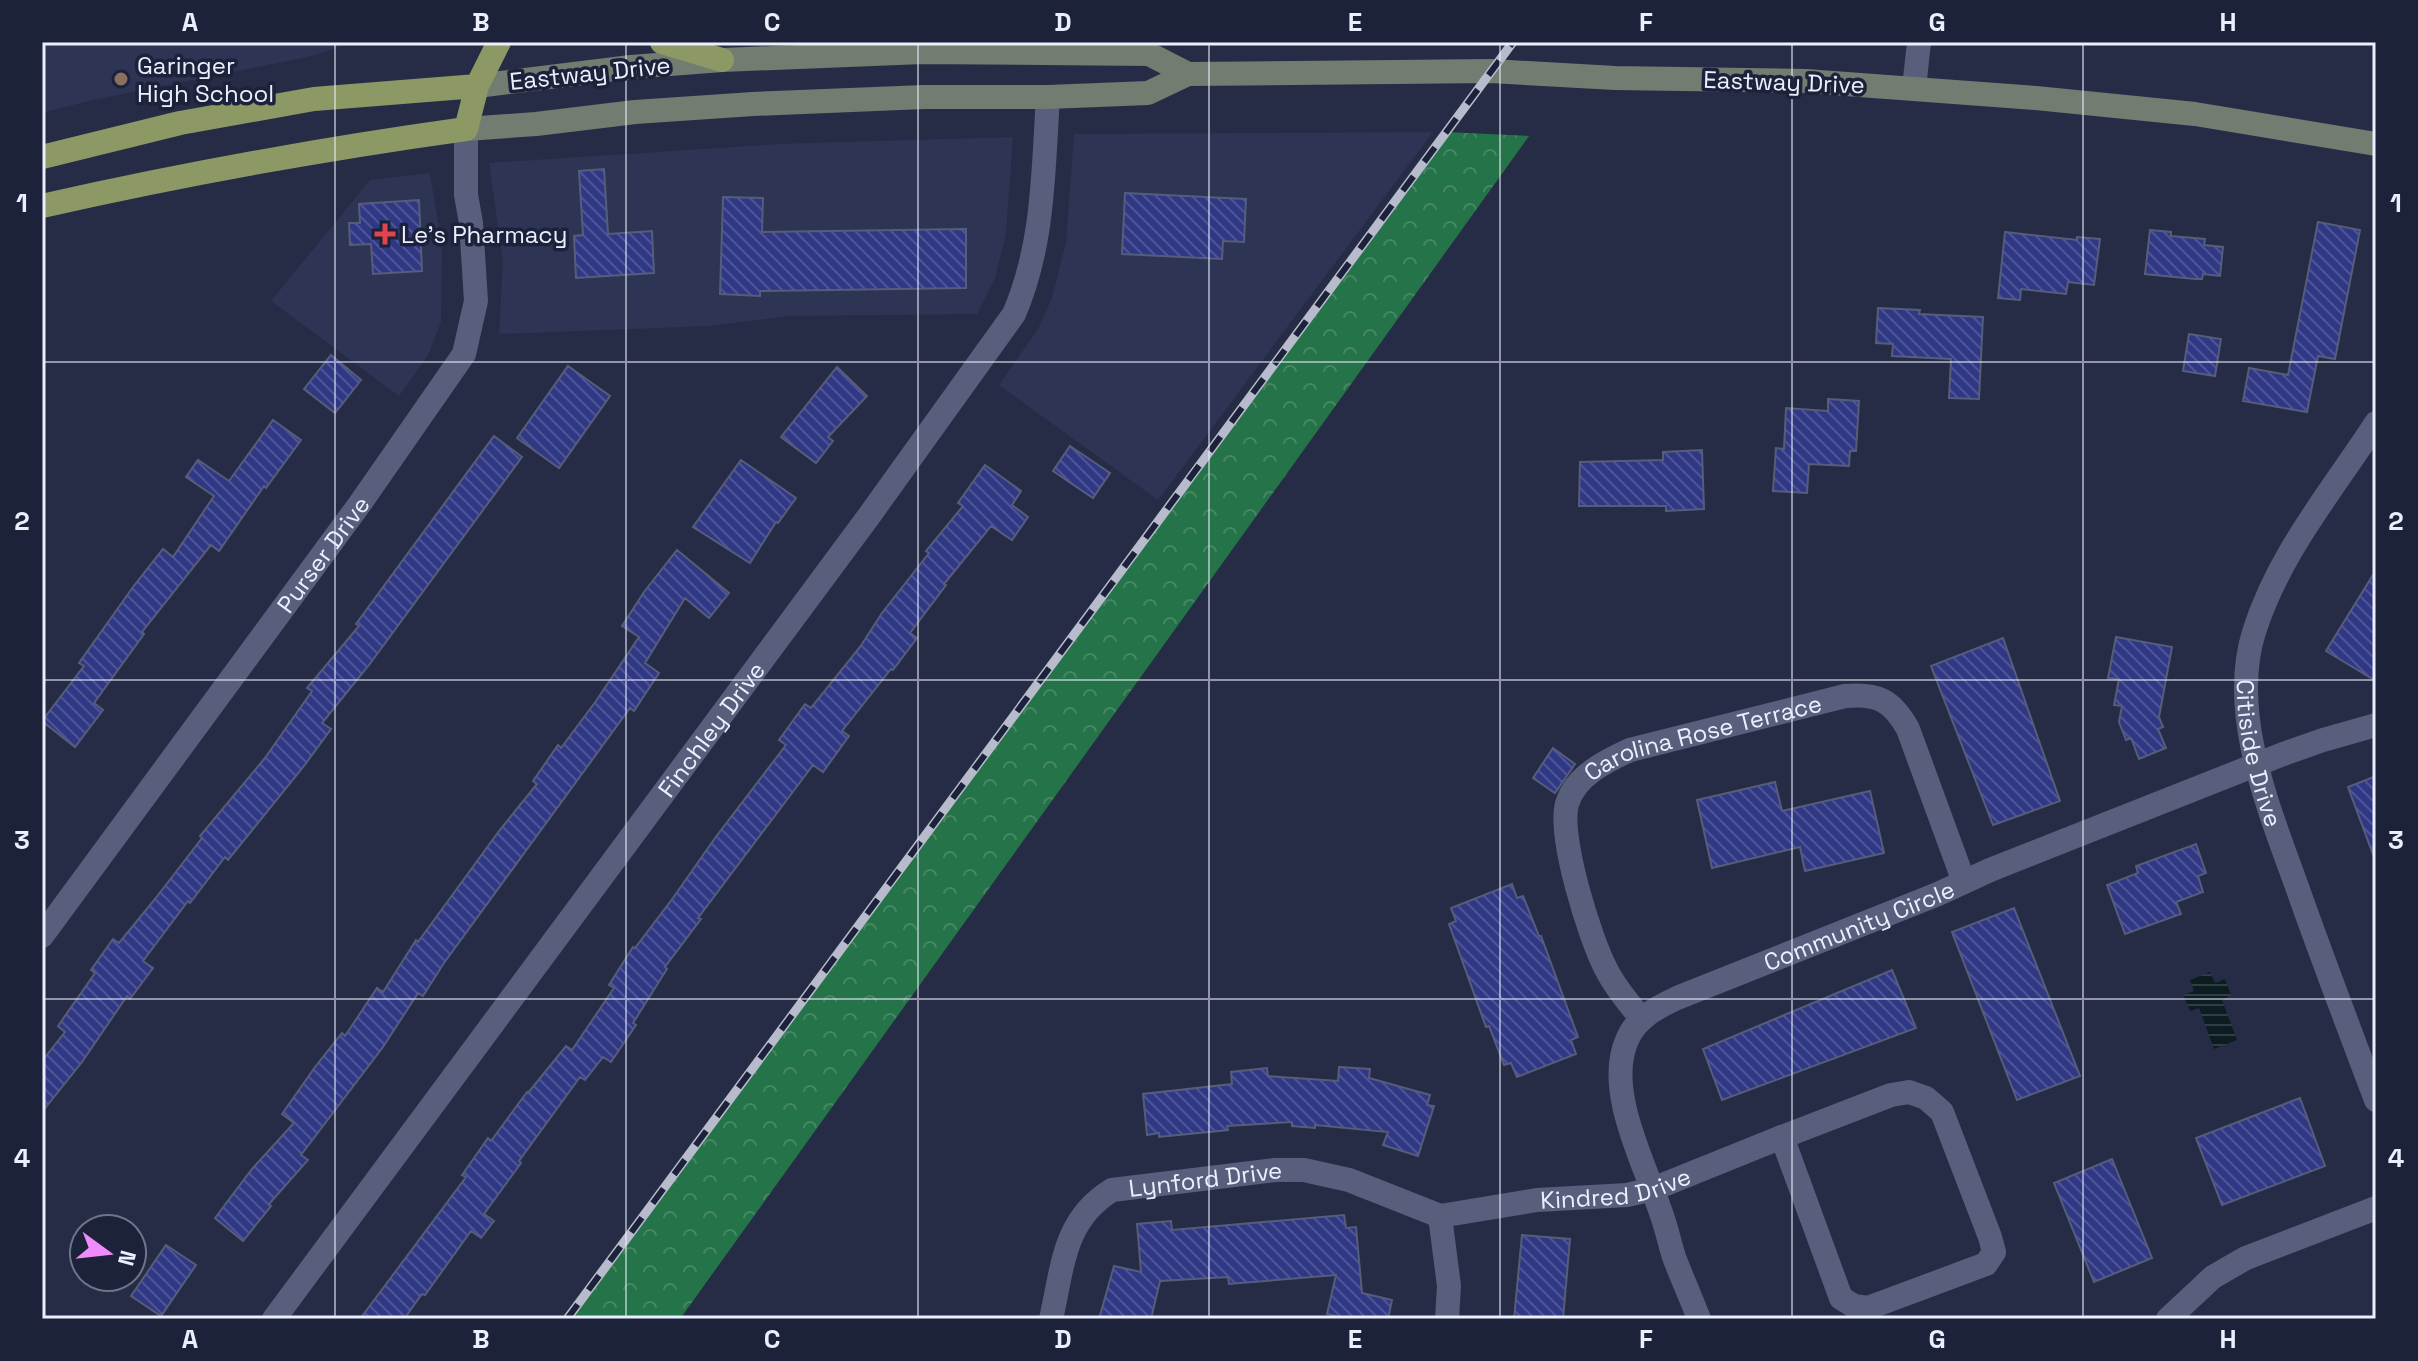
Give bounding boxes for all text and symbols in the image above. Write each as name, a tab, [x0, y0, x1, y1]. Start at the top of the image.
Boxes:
text: A	[182, 5, 199, 39]
text: B	[472, 5, 490, 39]
text: C	[764, 5, 780, 39]
text: D	[1054, 5, 1072, 39]
text: E	[1348, 5, 1362, 39]
text: F	[1639, 5, 1653, 39]
text: G	[1928, 5, 1946, 39]
text: H	[2219, 5, 2237, 39]
street label: Eastway Drive	[508, 49, 672, 97]
place label: Garinger High School	[137, 50, 274, 109]
street label: Eastway Drive	[1703, 64, 1865, 100]
marker: Garinger High School	[112, 70, 130, 88]
text: 1	[16, 186, 28, 220]
text: 1	[2390, 186, 2402, 220]
place label: Le's Pharmacy	[401, 219, 567, 250]
marker: Le's Pharmacy	[376, 225, 394, 243]
street label: Purser Drive	[270, 490, 376, 619]
text: 2	[14, 504, 30, 538]
text: 2	[2388, 504, 2404, 538]
street label: Finchley Drive	[651, 655, 771, 803]
street label: Citiside Drive	[2230, 679, 2290, 831]
street label: Carolina Rose Terrace	[1577, 687, 1825, 788]
text: 3	[14, 823, 30, 857]
text: 3	[2388, 823, 2404, 857]
street label: Community Circle	[1759, 873, 1959, 977]
text: 4	[14, 1141, 30, 1175]
text: 4	[2388, 1141, 2404, 1175]
street label: Lynford Drive	[1127, 1155, 1282, 1203]
street label: Kindred Drive	[1539, 1160, 1695, 1215]
north arrow	[68, 1213, 148, 1293]
text: N	[112, 1247, 143, 1269]
text: A	[182, 1322, 199, 1356]
text: B	[472, 1322, 490, 1356]
text: C	[764, 1322, 780, 1356]
text: D	[1054, 1322, 1072, 1356]
text: E	[1348, 1322, 1362, 1356]
text: F	[1639, 1322, 1653, 1356]
text: G	[1928, 1322, 1946, 1356]
text: H	[2219, 1322, 2237, 1356]

